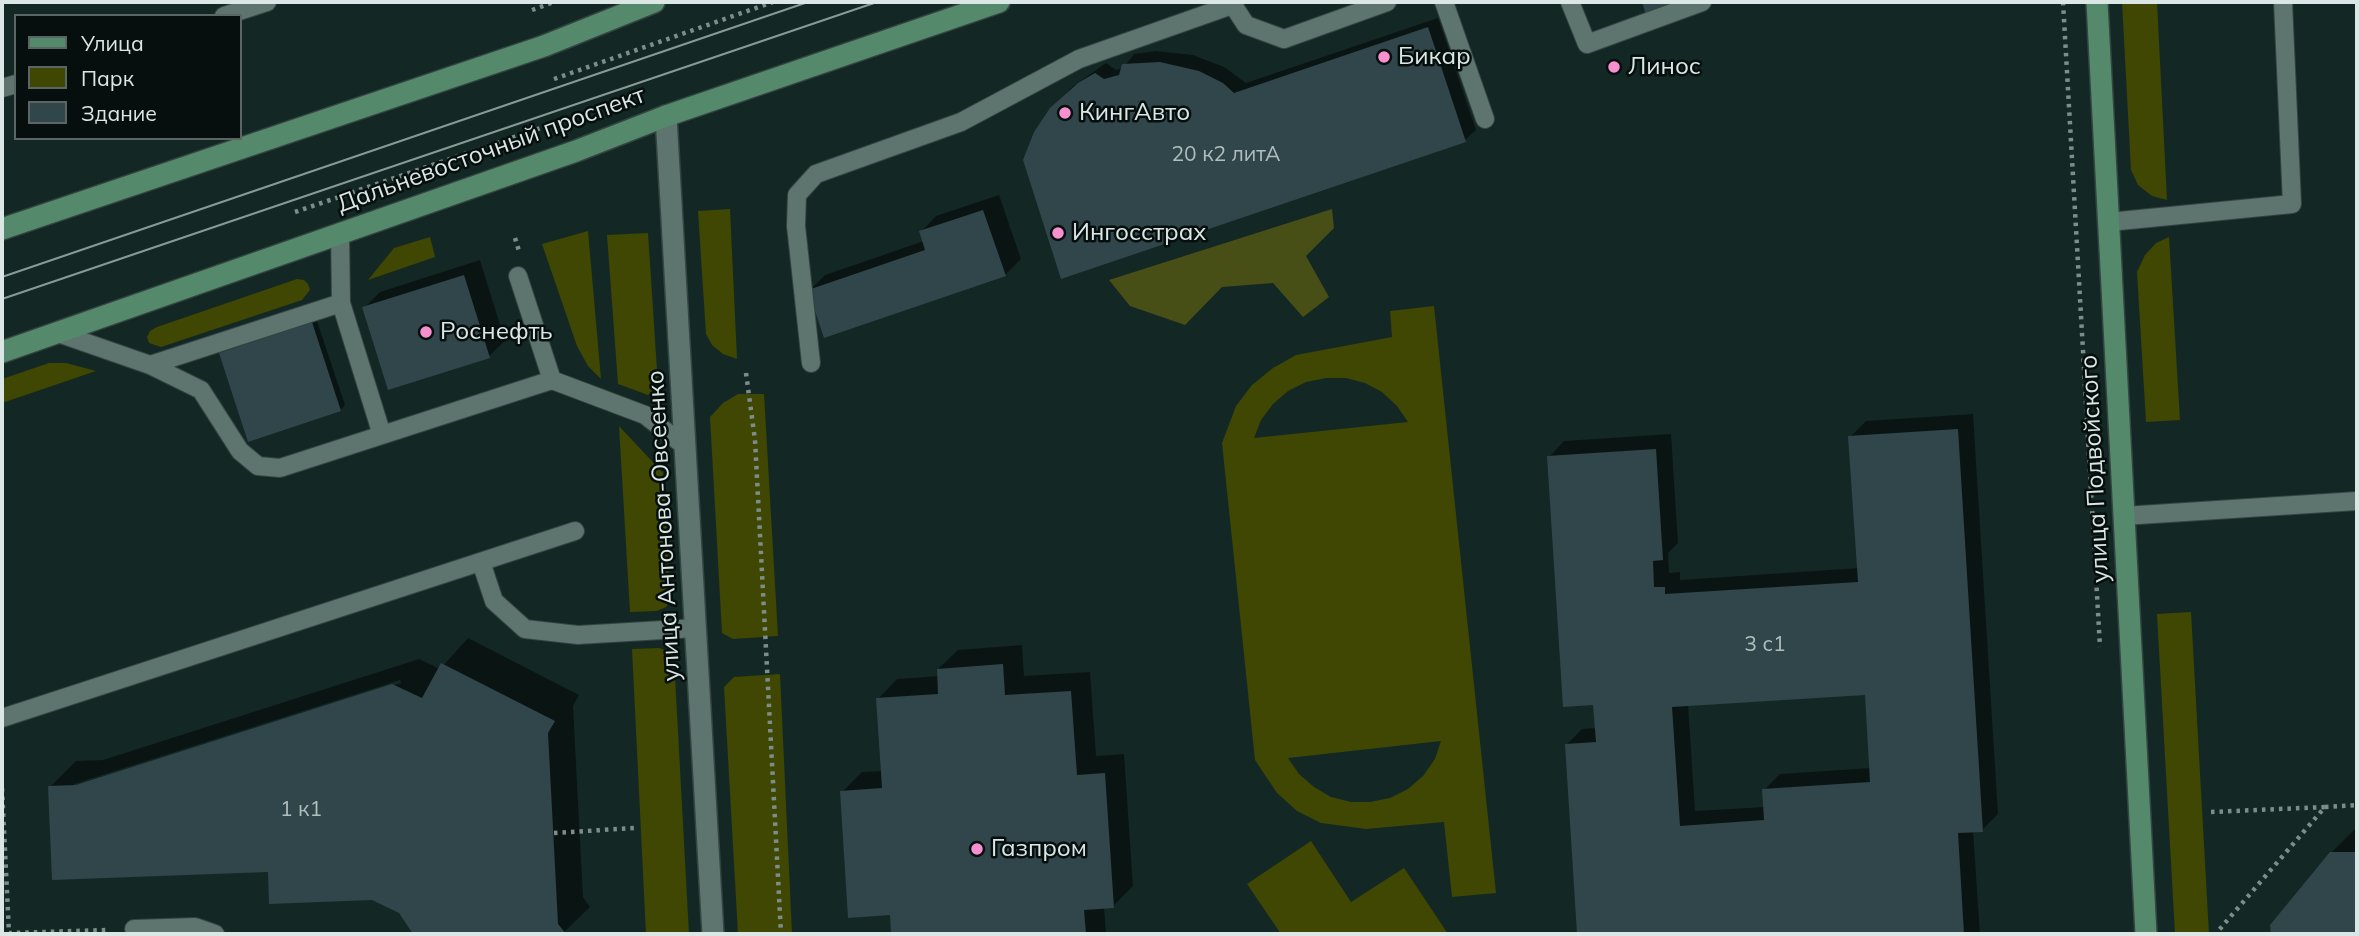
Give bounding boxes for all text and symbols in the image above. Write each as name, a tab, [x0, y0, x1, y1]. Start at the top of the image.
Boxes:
legend	[14, 14, 242, 140]
text: Улица	[81, 30, 144, 56]
place label: Бикар	[1398, 43, 1471, 71]
marker: Бикар	[1376, 49, 1392, 65]
place label: Линос	[1628, 53, 1701, 81]
marker: Линос	[1606, 59, 1622, 75]
text: Парк	[81, 65, 134, 91]
street label: Дальневосточный проспект	[333, 81, 649, 219]
place label: КингАвто	[1079, 99, 1190, 127]
text: Здание	[81, 100, 157, 126]
marker: КингАвто	[1057, 105, 1073, 121]
house number: 20 к2 литА	[1171, 142, 1281, 168]
place label: Ингосстрах	[1072, 219, 1206, 247]
marker: Ингосстрах	[1050, 225, 1066, 241]
place label: Роснефть	[440, 318, 553, 346]
marker: Роснефть	[418, 324, 434, 340]
street label: улица Подвойского	[2075, 354, 2115, 584]
street label: улица Антонова-Овсеенко	[641, 370, 687, 682]
house number: 3 с1	[1744, 632, 1786, 658]
house number: 1 к1	[280, 797, 322, 823]
place label: Газпром	[991, 835, 1087, 863]
marker: Газпром	[969, 841, 985, 857]

